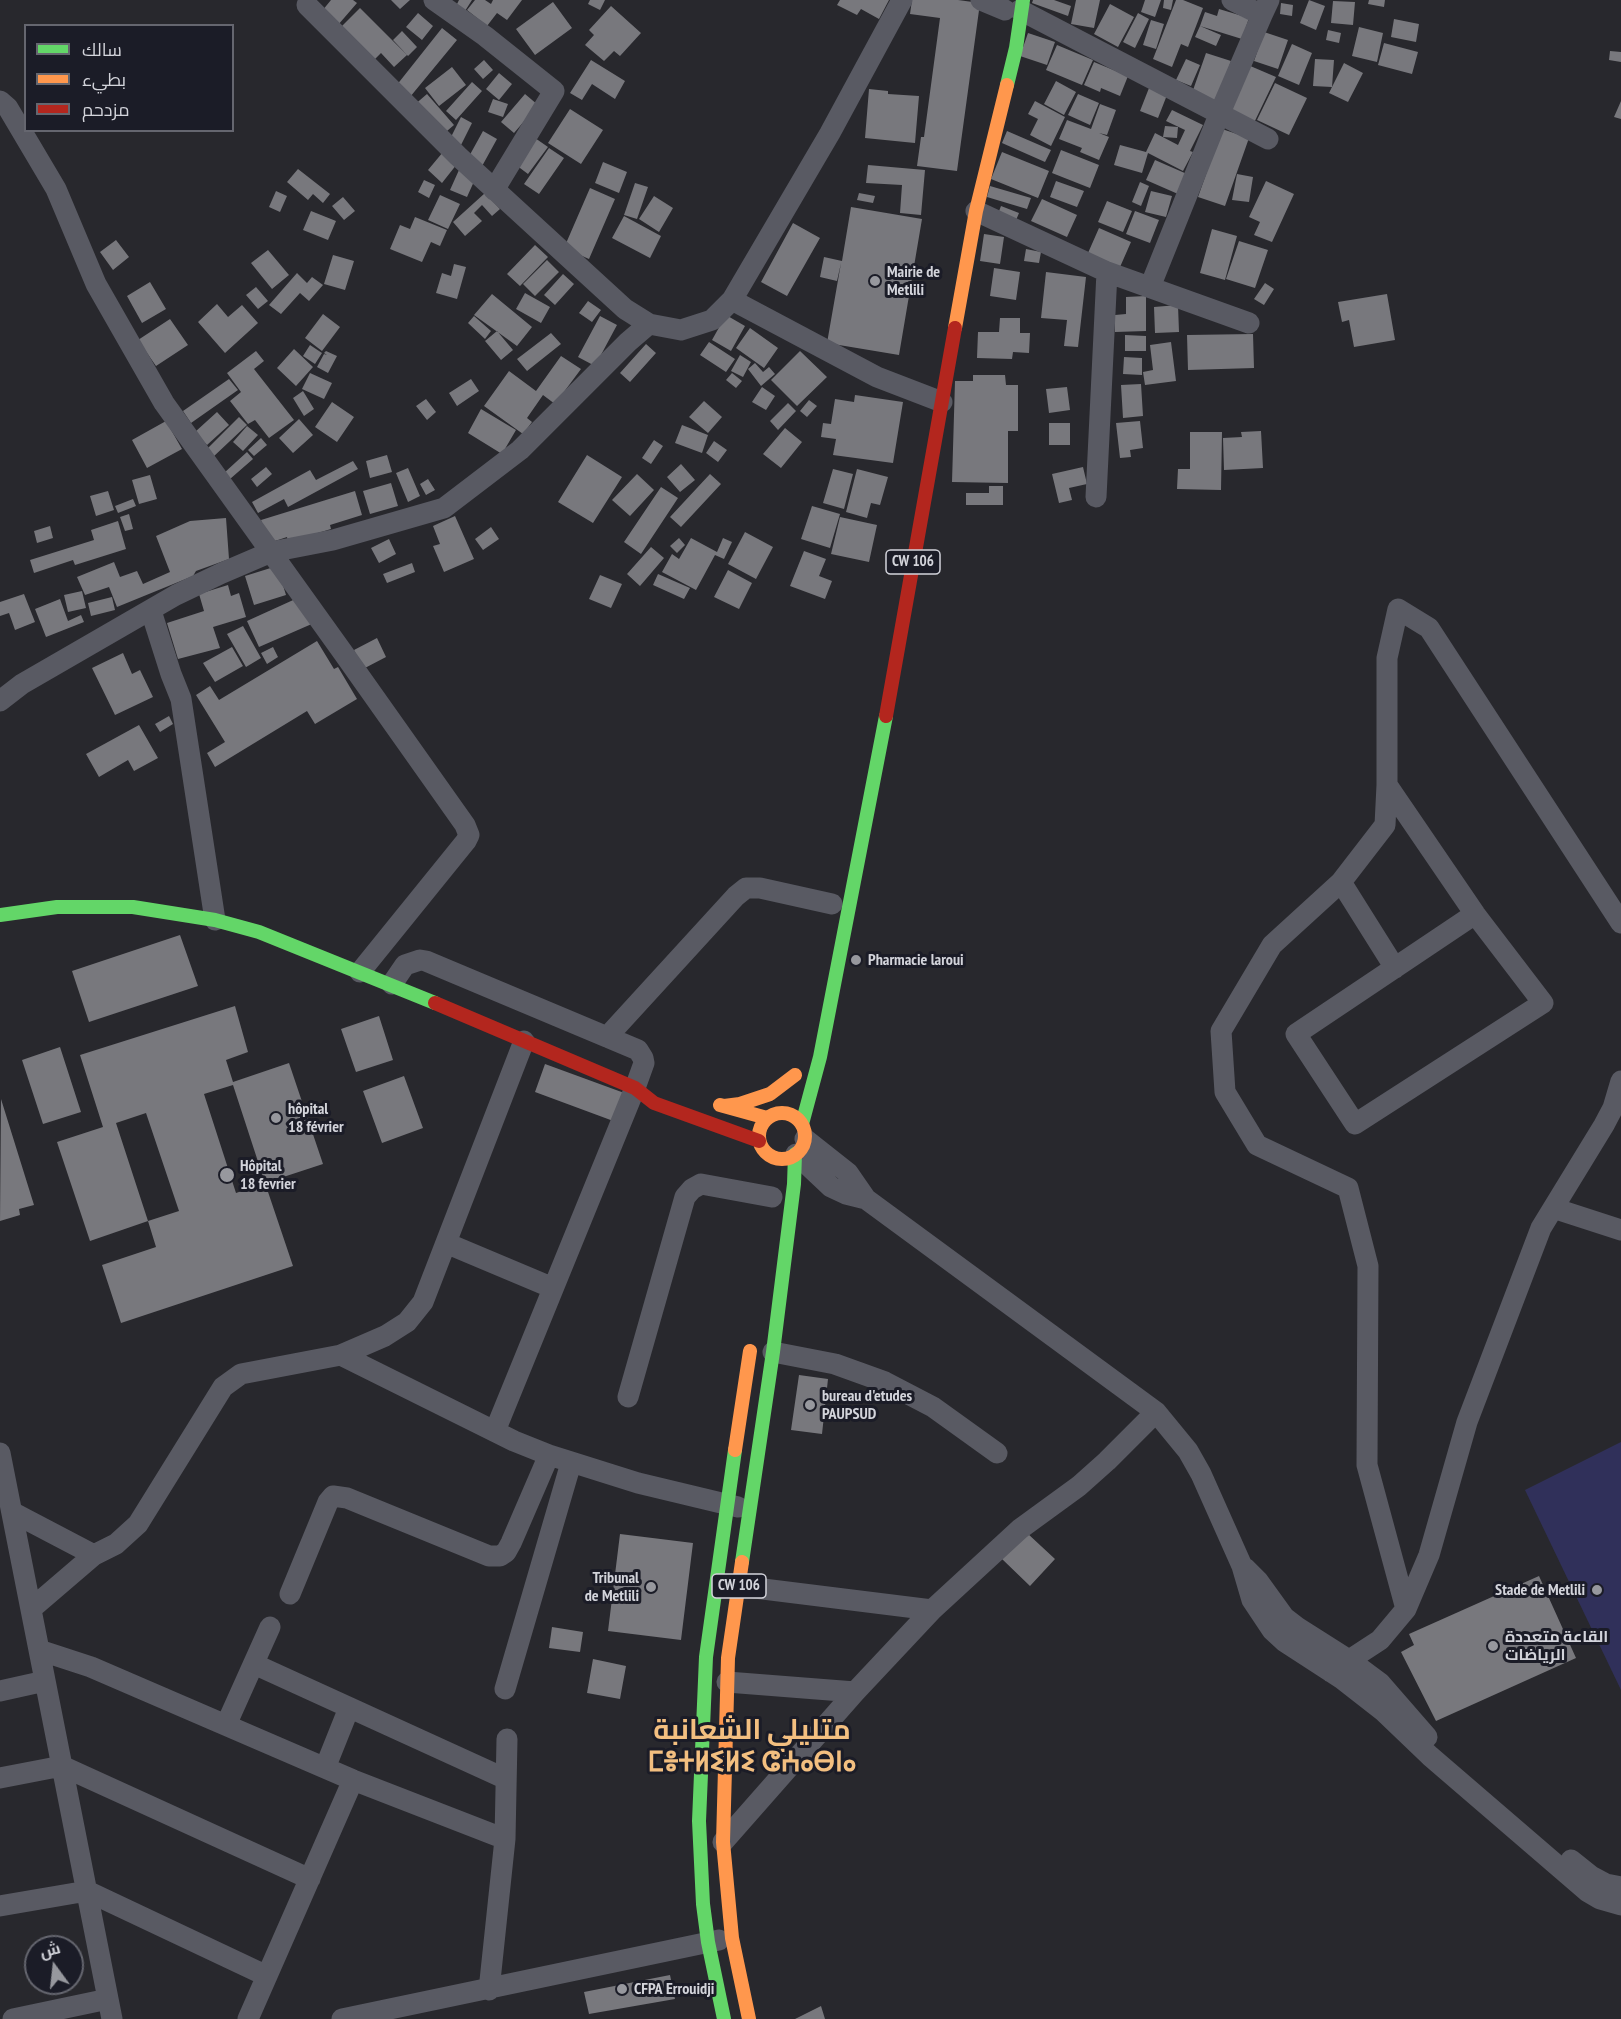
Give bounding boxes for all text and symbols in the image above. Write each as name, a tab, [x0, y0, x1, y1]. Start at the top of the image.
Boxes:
legend	[24, 24, 234, 132]
text: سالك	[82, 38, 122, 61]
text: بطيء	[82, 68, 126, 91]
text: مزدحم	[82, 98, 130, 121]
place label: Mairie de Metlili	[887, 262, 940, 300]
marker: Mairie de Metlili	[868, 274, 882, 288]
road number: CW 106	[886, 550, 940, 574]
place label: Pharmacie laroui	[868, 950, 964, 970]
marker: Pharmacie laroui	[849, 953, 863, 967]
place label: hôpital 18 février	[288, 1099, 344, 1137]
marker: hôpital 18 février	[269, 1111, 283, 1125]
place label: Hôpital 18 fevrier	[240, 1156, 296, 1194]
marker: Hôpital 18 fevrier	[218, 1166, 236, 1184]
place label: bureau d'etudes PAUPSUD	[822, 1386, 912, 1424]
marker: bureau d'etudes PAUPSUD	[803, 1398, 817, 1412]
place label: Tribunal de Metlili	[585, 1568, 639, 1606]
road number: CW 106	[712, 1574, 766, 1598]
marker: Tribunal de Metlili	[644, 1580, 658, 1594]
place label: Stade de Metlili	[1495, 1580, 1585, 1600]
marker: Stade de Metlili	[1590, 1583, 1604, 1597]
place label: القاعة متعددة الرياضات	[1505, 1627, 1608, 1665]
marker: القاعة متعددة الرياضات	[1486, 1639, 1500, 1653]
district label: متليلي الشعانبة ⵎⴻⵜⵍⵉⵍⵉ ⵛⵄⴰⴱⵏⴰ	[648, 1714, 856, 1780]
north arrow	[24, 1935, 84, 1995]
text: ش	[37, 1937, 62, 1962]
place label: CFPA Errouidji	[634, 1979, 714, 1999]
marker: CFPA Errouidji	[615, 1982, 629, 1996]

